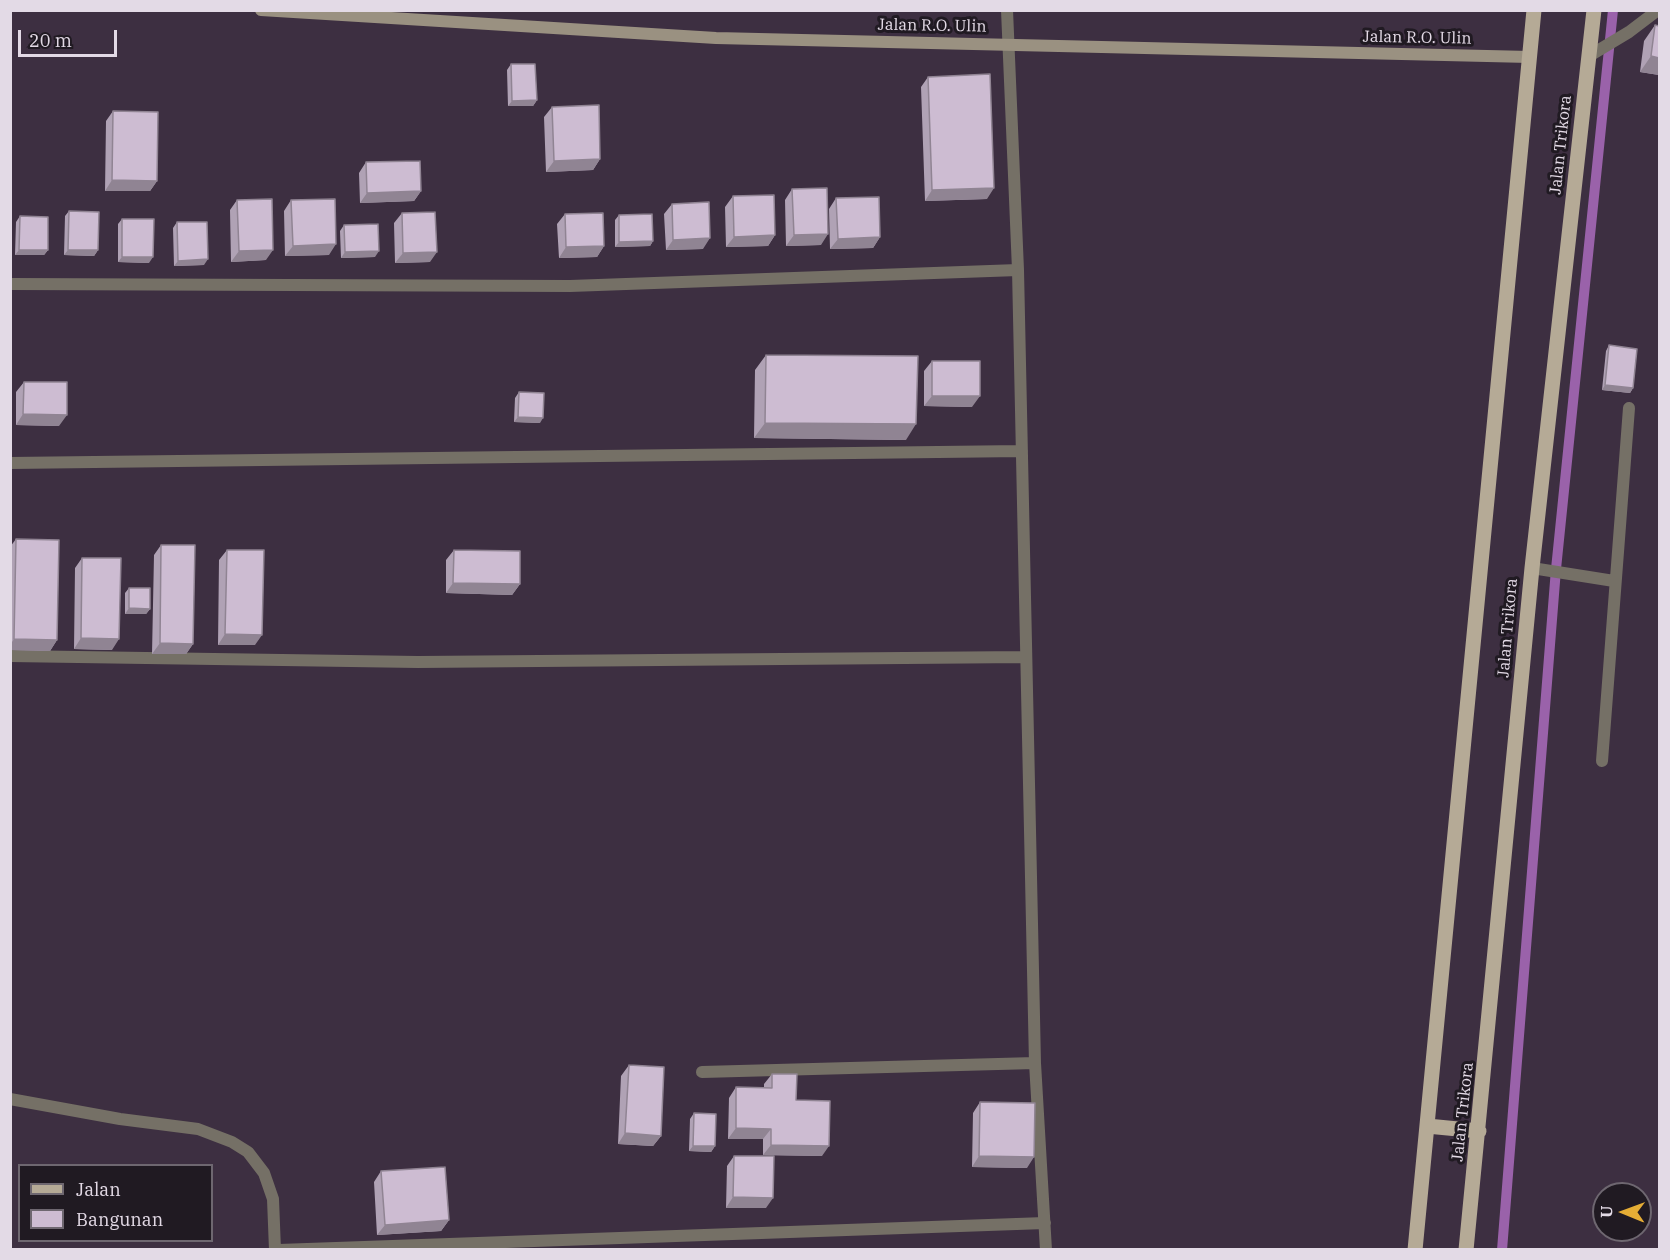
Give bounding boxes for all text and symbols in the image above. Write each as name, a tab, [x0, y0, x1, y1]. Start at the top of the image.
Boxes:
street label: Jalan R.O. Ulin	[877, 15, 987, 37]
scale bar	[21, 18, 120, 56]
street label: Jalan R.O. Ulin	[1362, 27, 1472, 49]
text: 20 m	[29, 29, 72, 52]
street label: Jalan Trikora	[1546, 94, 1576, 196]
street label: Jalan Trikora	[1494, 577, 1522, 679]
street label: Jalan Trikora	[1448, 1061, 1478, 1163]
legend	[18, 1164, 213, 1242]
text: Jalan	[76, 1178, 121, 1201]
north arrow	[1592, 1182, 1652, 1242]
text: U	[1596, 1205, 1616, 1218]
text: Bangunan	[76, 1208, 163, 1231]

